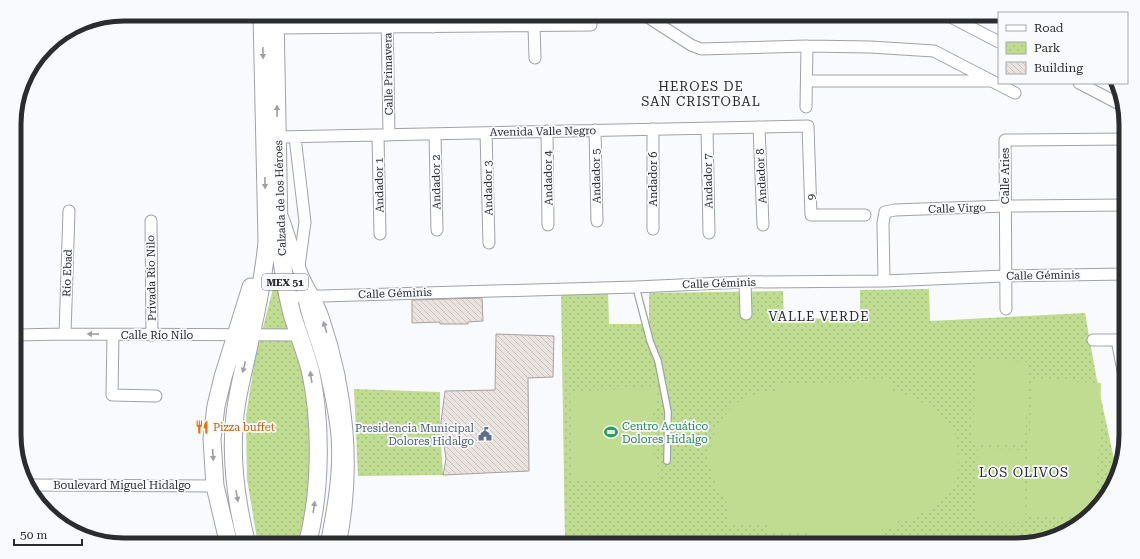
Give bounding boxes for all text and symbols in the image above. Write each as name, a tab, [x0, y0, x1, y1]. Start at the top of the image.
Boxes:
legend	[998, 12, 1128, 84]
text: Road	[1034, 21, 1064, 35]
street label: Calle Primavera	[381, 32, 396, 116]
text: Park	[1034, 41, 1061, 55]
one-way arrow	[259, 47, 266, 59]
text: Building	[1034, 61, 1083, 75]
district label: HEROES DE SAN CRISTOBAL	[641, 79, 761, 109]
one-way arrow	[274, 104, 280, 117]
street label: Avenida Valle Negro	[490, 124, 597, 139]
street label: Calzada de los Héroes	[272, 140, 289, 256]
street label: Andador 5	[590, 148, 603, 204]
street label: Andador 8	[754, 148, 769, 204]
street label: Calle Aries	[999, 148, 1012, 204]
street label: Andador 4	[542, 150, 555, 206]
street label: Andador 6	[647, 152, 660, 206]
street label: Andador 7	[702, 153, 715, 209]
street label: Andador 2	[430, 154, 443, 210]
street label: Andador 1	[373, 157, 386, 213]
street label: Andador 3	[482, 160, 495, 216]
one-way arrow	[262, 177, 268, 190]
street label: 9	[805, 194, 818, 200]
street label: Calle Virgo	[928, 201, 986, 216]
street label: Privada Río Nilo	[144, 235, 159, 321]
street label: Río Ebad	[60, 249, 75, 297]
street label: Calle Géminis	[1006, 268, 1080, 283]
road number: MEX 51	[262, 274, 308, 290]
street label: Calle Géminis	[682, 276, 756, 291]
street label: Calle Géminis	[358, 286, 432, 301]
district label: VALLE VERDE	[769, 309, 869, 324]
one-way arrow	[322, 321, 328, 333]
street label: Calle Río Nilo	[121, 329, 194, 342]
one-way arrow	[87, 331, 99, 338]
one-way arrow	[240, 360, 246, 373]
one-way arrow	[308, 371, 314, 383]
restaurant icon: Pizza buffet	[194, 419, 210, 435]
place label: Centro Acuático Dolores Hidalgo	[622, 420, 708, 446]
place label: Pizza buffet	[213, 421, 275, 434]
place label: Presidencia Municipal Dolores Hidalgo	[355, 422, 475, 448]
sports icon: Centro Acuático Dolores Hidalgo	[603, 424, 619, 440]
public building icon: Presidencia Municipal Dolores Hidalgo	[477, 426, 493, 442]
one-way arrow	[209, 449, 216, 461]
district label: LOS OLIVOS	[979, 465, 1069, 480]
street label: Boulevard Miguel Hidalgo	[53, 479, 191, 492]
one-way arrow	[235, 489, 241, 502]
one-way arrow	[311, 501, 317, 513]
scale bar	[14, 521, 82, 547]
text: 50 m	[20, 528, 47, 542]

